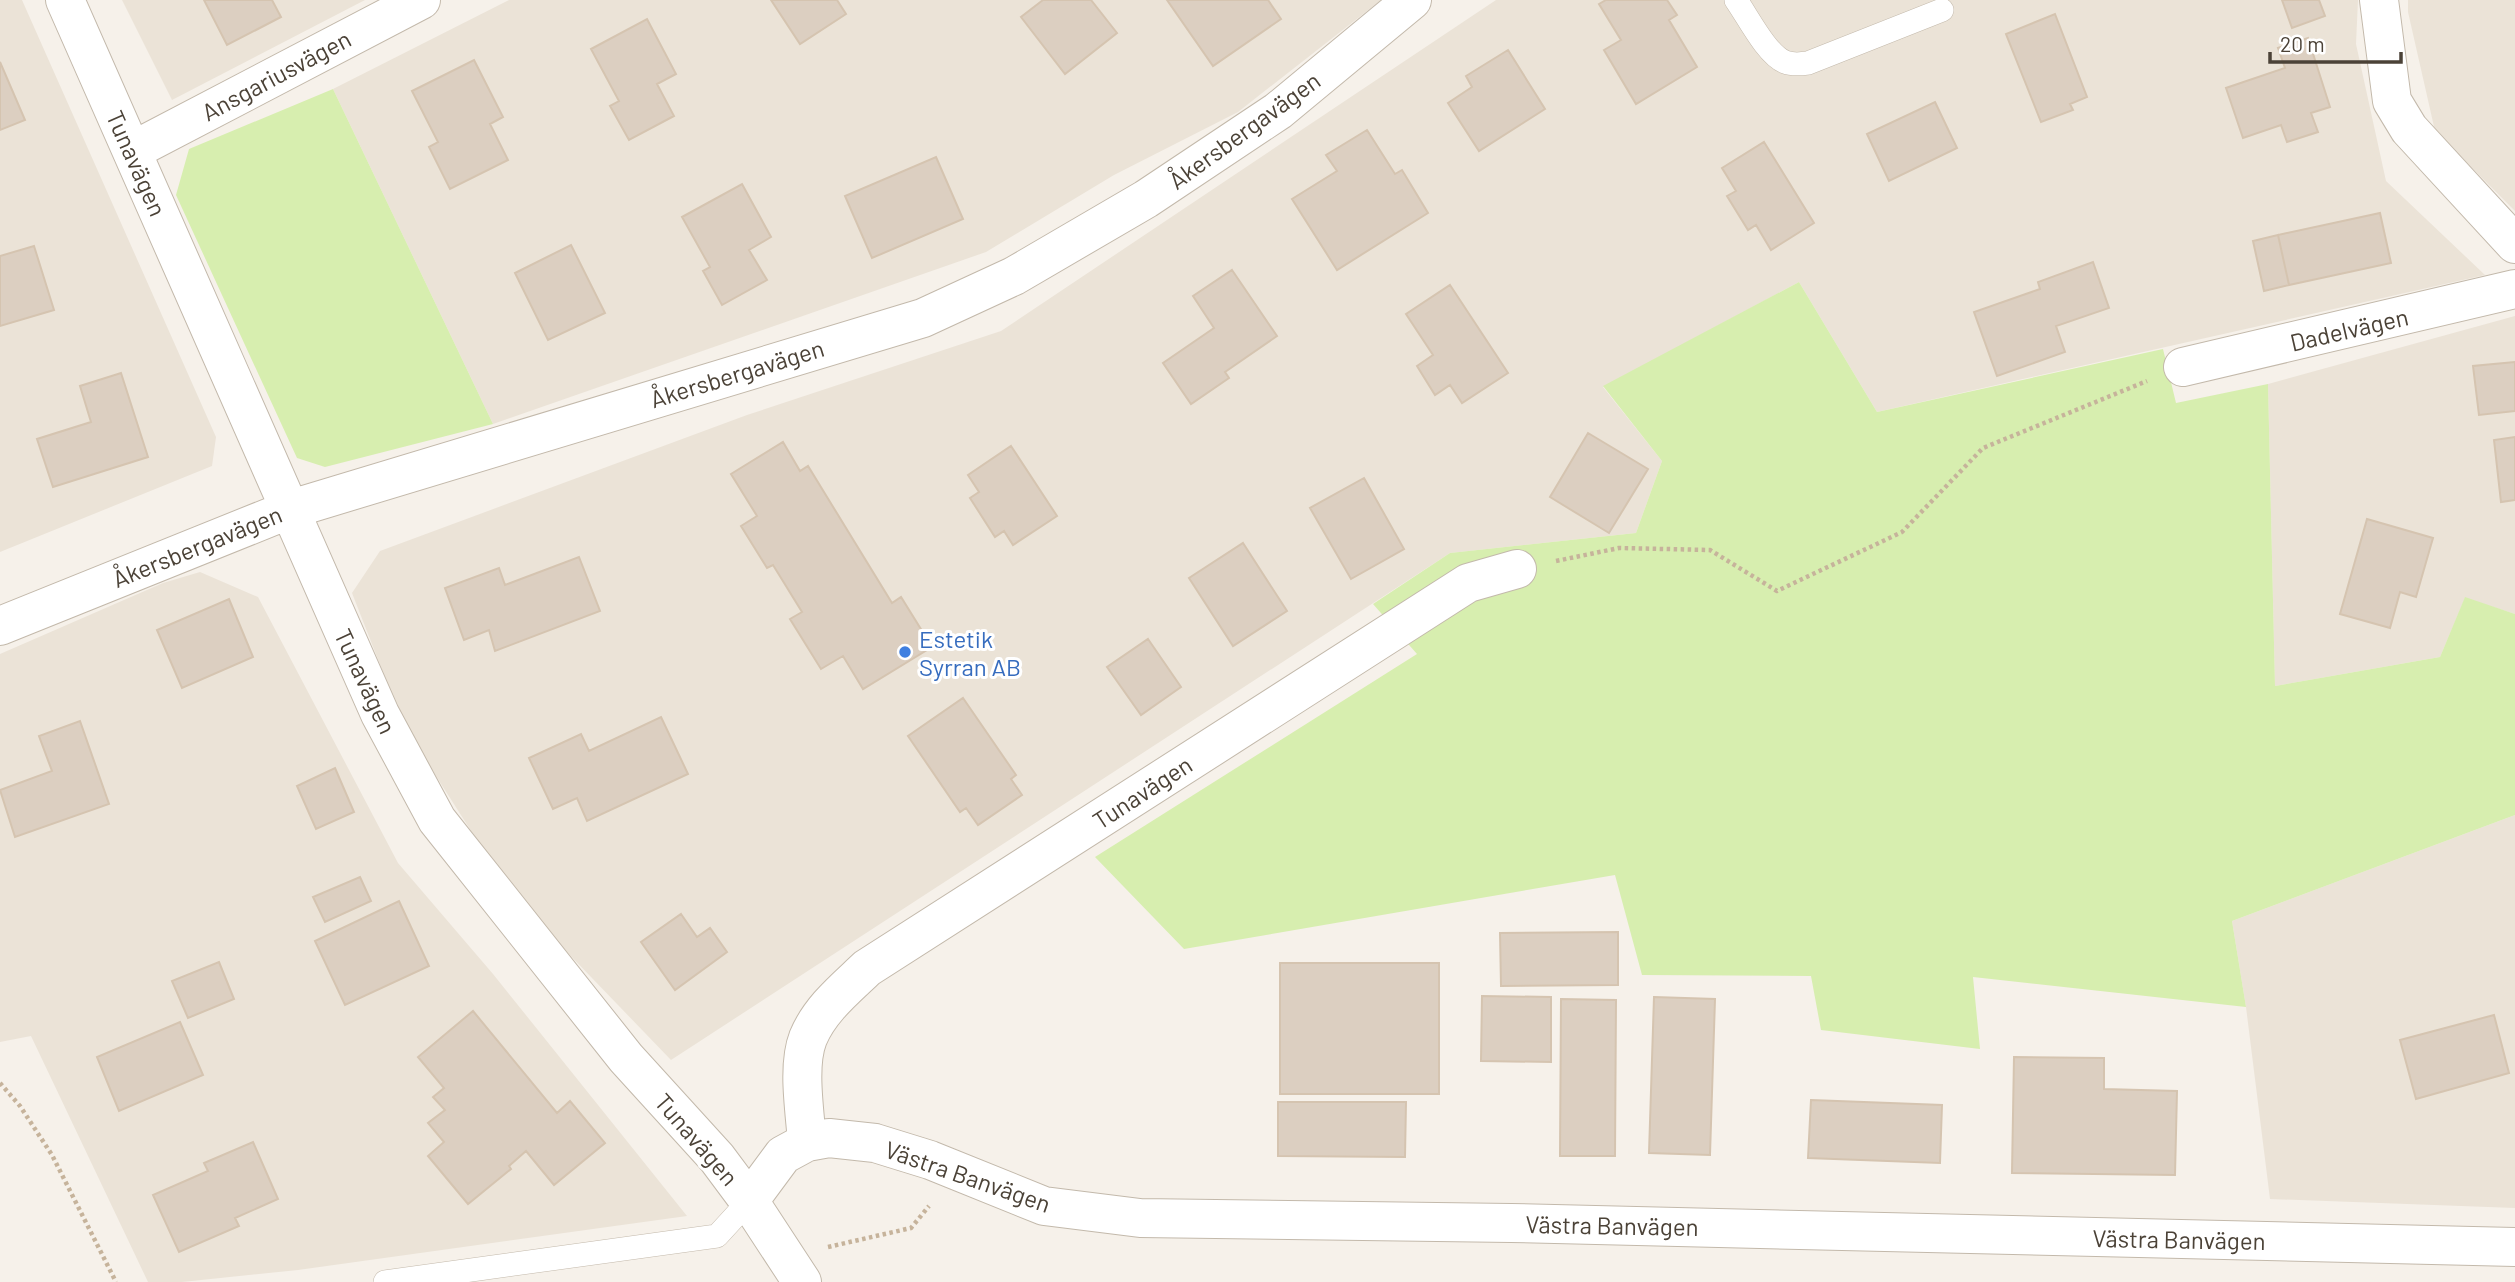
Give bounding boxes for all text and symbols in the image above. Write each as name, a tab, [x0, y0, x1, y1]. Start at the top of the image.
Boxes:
scale bar	[2270, 21, 2401, 65]
street label: Ansgariusvägen	[197, 24, 355, 126]
text: 20 m	[2280, 31, 2325, 56]
street label: Åkersbergavägen	[1163, 65, 1325, 195]
street label: Tunavägen	[101, 106, 173, 220]
street label: Dadelvägen	[2287, 301, 2411, 357]
street label: Åkersbergavägen	[647, 333, 827, 413]
street label: Åkersbergavägen	[108, 499, 286, 593]
street label: Tunavägen	[329, 624, 403, 738]
place label: Estetik Syrran AB	[919, 624, 1021, 681]
marker: Estetik Syrran AB	[897, 644, 913, 660]
street label: Tunavägen	[1087, 749, 1197, 835]
street label: Tunavägen	[649, 1087, 745, 1191]
street label: Västra Banvägen	[881, 1134, 1055, 1218]
street label: Västra Banvägen	[1525, 1209, 1699, 1241]
street label: Västra Banvägen	[2092, 1223, 2266, 1255]

